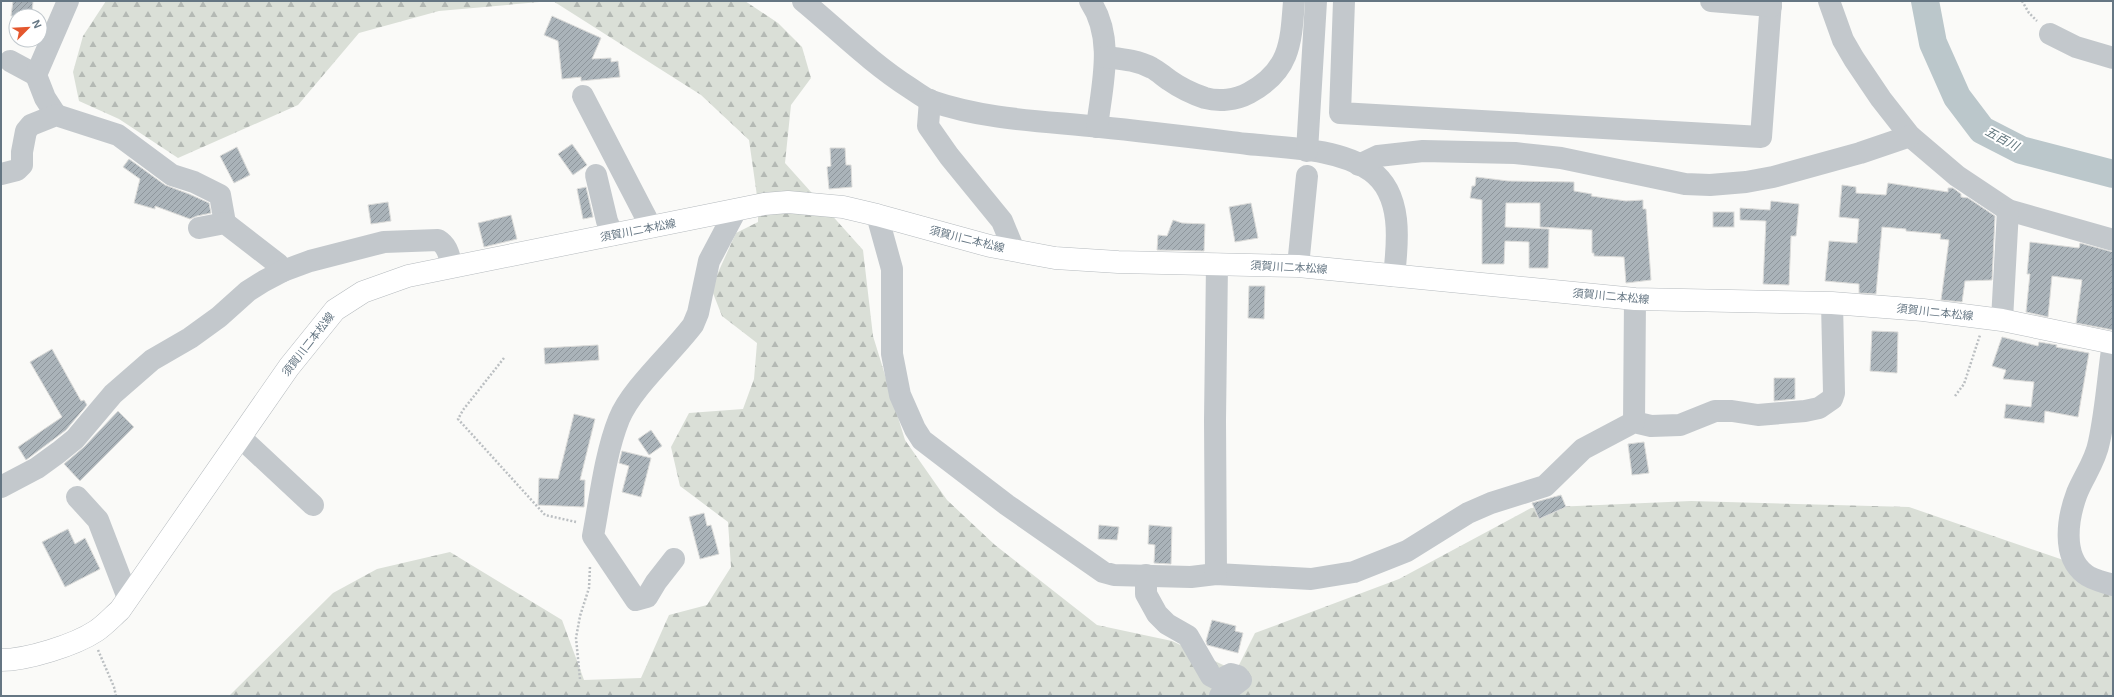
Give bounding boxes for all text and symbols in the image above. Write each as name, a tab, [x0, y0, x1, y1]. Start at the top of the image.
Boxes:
north arrow	[8, 8, 48, 48]
text: N	[30, 18, 44, 30]
water label: 五百川	[1983, 124, 2023, 155]
street label: 須賀川二本松線	[599, 217, 677, 243]
street label: 須賀川二本松線	[928, 224, 1006, 254]
street label: 須賀川二本松線	[1250, 259, 1328, 275]
street label: 須賀川二本松線	[1572, 287, 1650, 305]
street label: 須賀川二本松線	[1896, 302, 1974, 322]
street label: 須賀川二本松線	[280, 310, 336, 378]

